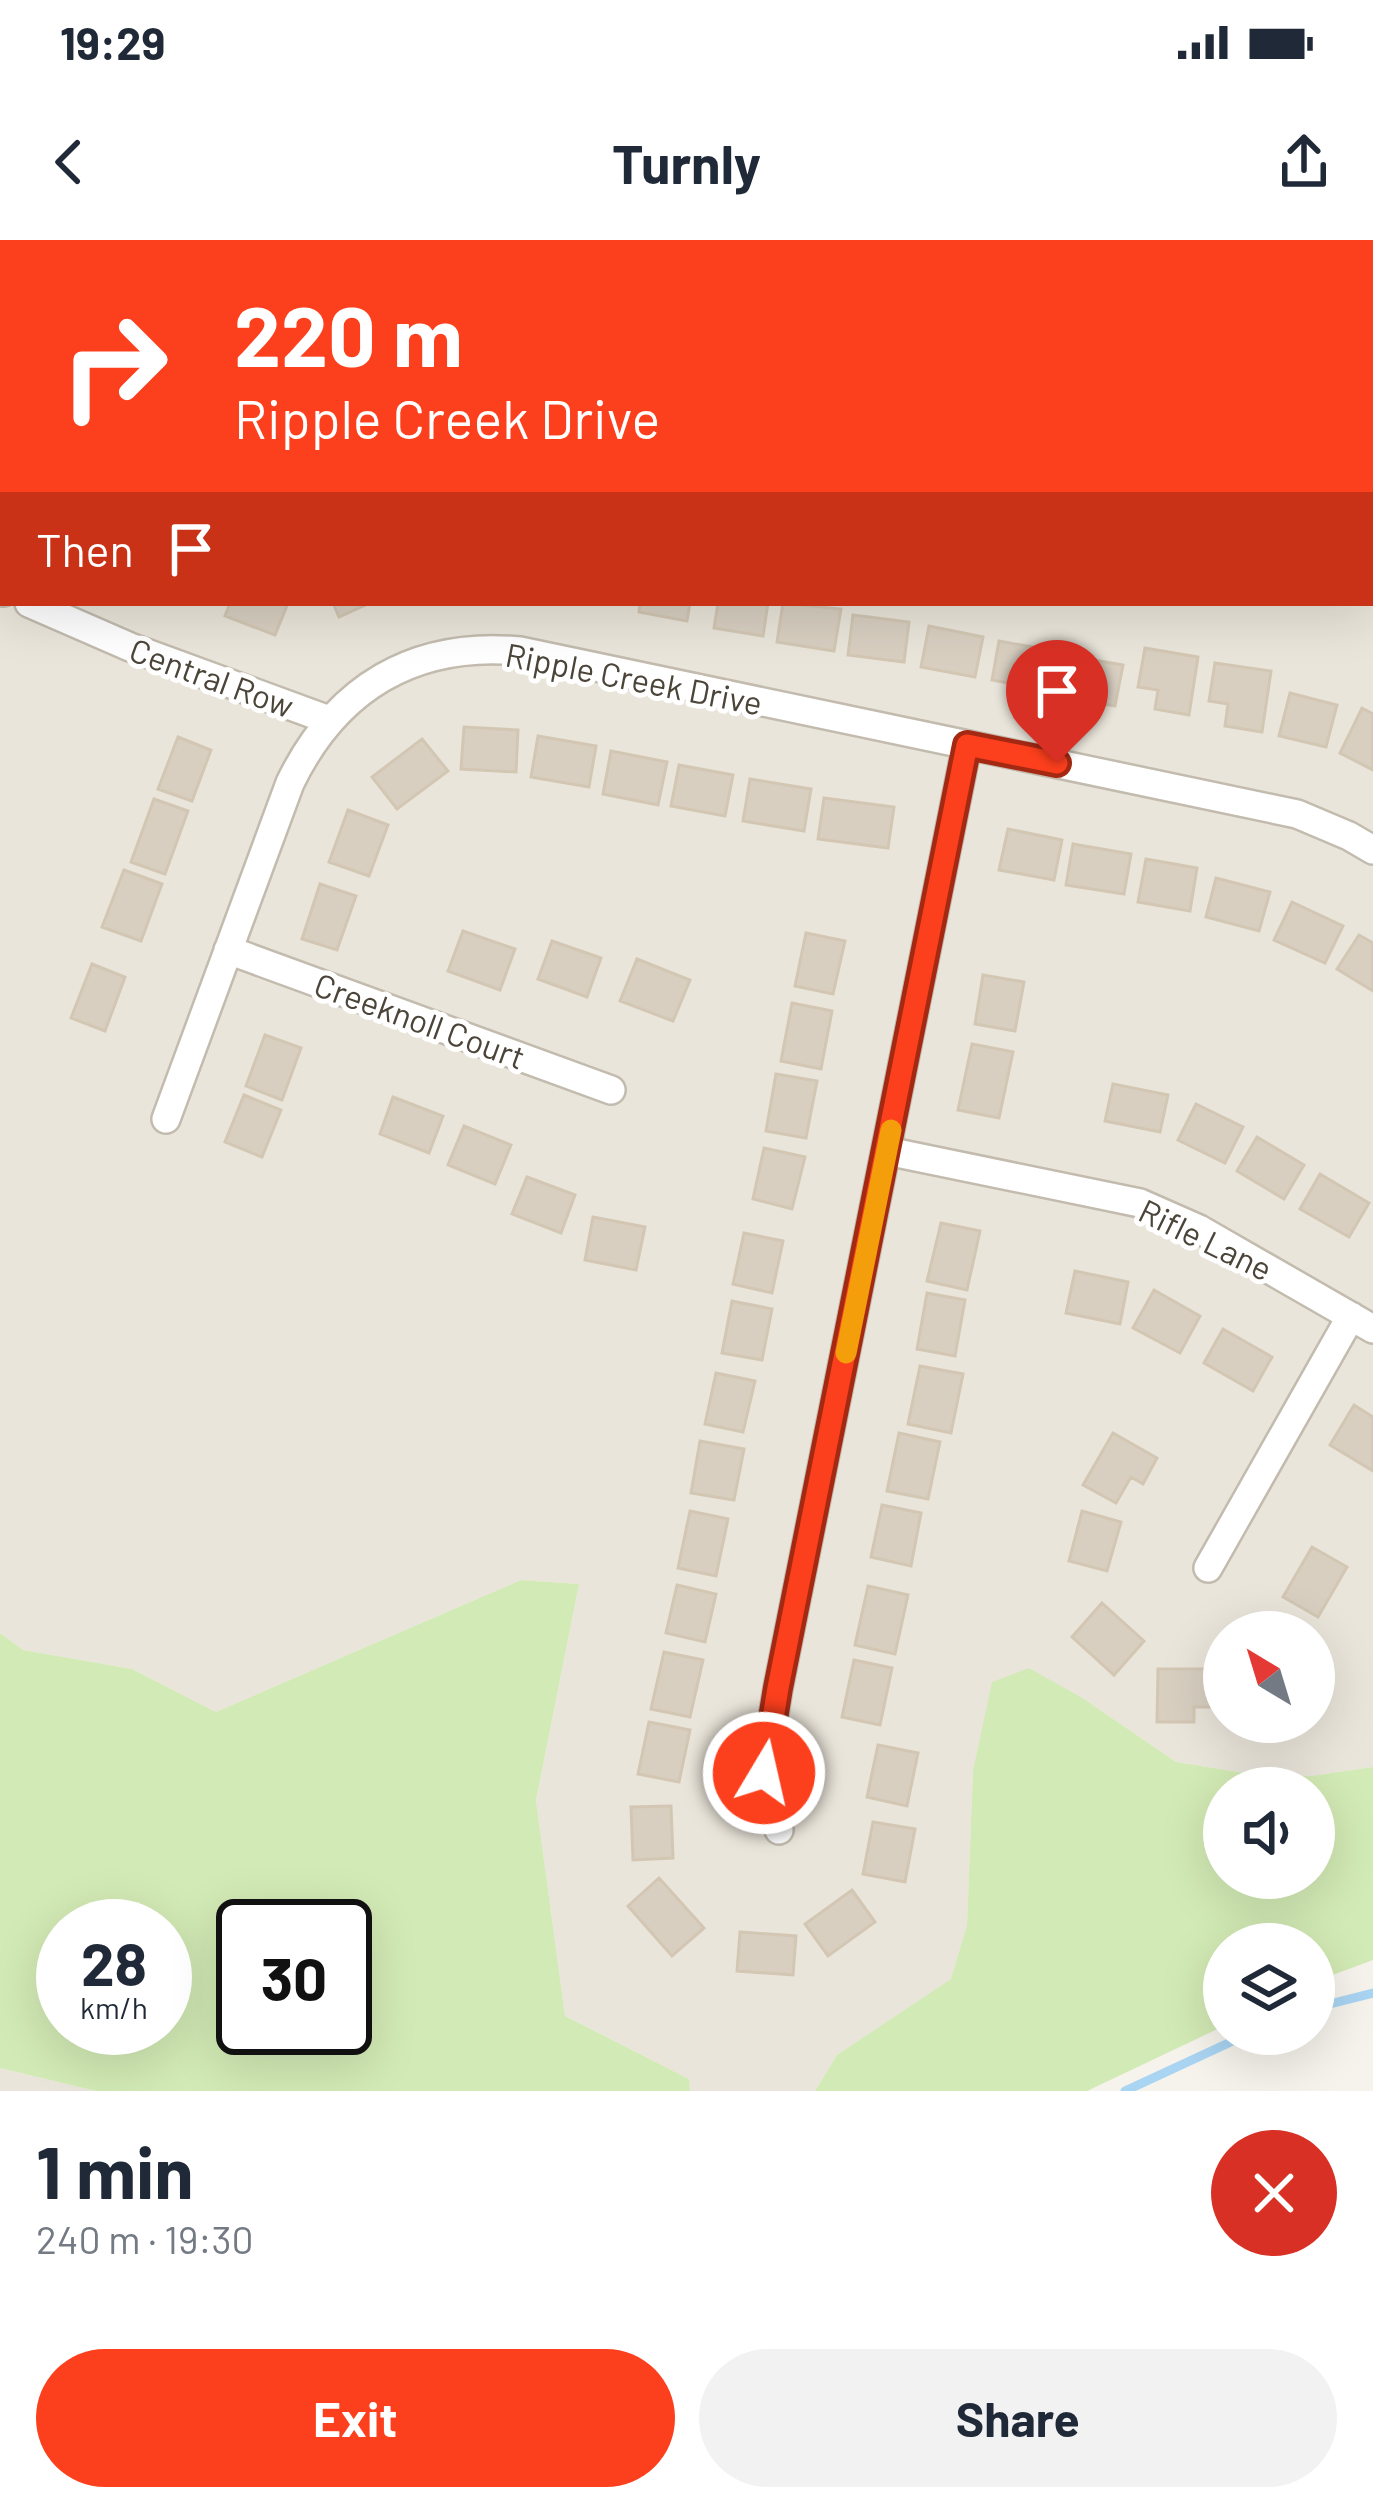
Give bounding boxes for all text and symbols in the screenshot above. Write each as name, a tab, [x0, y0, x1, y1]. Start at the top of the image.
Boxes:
text: 19:29	[60, 15, 165, 69]
icon: back	[36, 129, 102, 195]
icon: share	[1271, 129, 1337, 195]
text: Turnly	[612, 130, 761, 195]
text: 220 m	[234, 283, 463, 384]
icon: right	[36, 288, 192, 444]
text: Ripple Creek Drive	[234, 385, 660, 450]
icon: arrive	[158, 516, 224, 582]
text: Then	[36, 522, 134, 576]
street label: Central Row	[125, 629, 299, 725]
street label: Ripple Creek Drive	[502, 634, 766, 722]
pin	[1006, 640, 1108, 763]
icon: arrive	[1024, 658, 1090, 724]
street label: Creeknoll Court	[309, 963, 531, 1077]
street label: Rifle Lane	[1133, 1190, 1279, 1288]
north arrow	[1203, 1611, 1335, 1743]
map controls	[1203, 1611, 1335, 2055]
position arrow	[701, 1710, 827, 1836]
button: sound	[1203, 1767, 1335, 1899]
speed limit sign: 30	[216, 1899, 372, 2055]
button: layers	[1203, 1923, 1335, 2055]
text: 28	[81, 1926, 147, 1998]
text: km/h	[80, 1989, 148, 2025]
text: 1 min	[36, 2127, 194, 2213]
button: close	[1211, 2130, 1337, 2256]
text: 240 m · 19:30	[36, 2215, 254, 2262]
button: Exit	[36, 2349, 675, 2487]
button: Share	[699, 2349, 1337, 2487]

